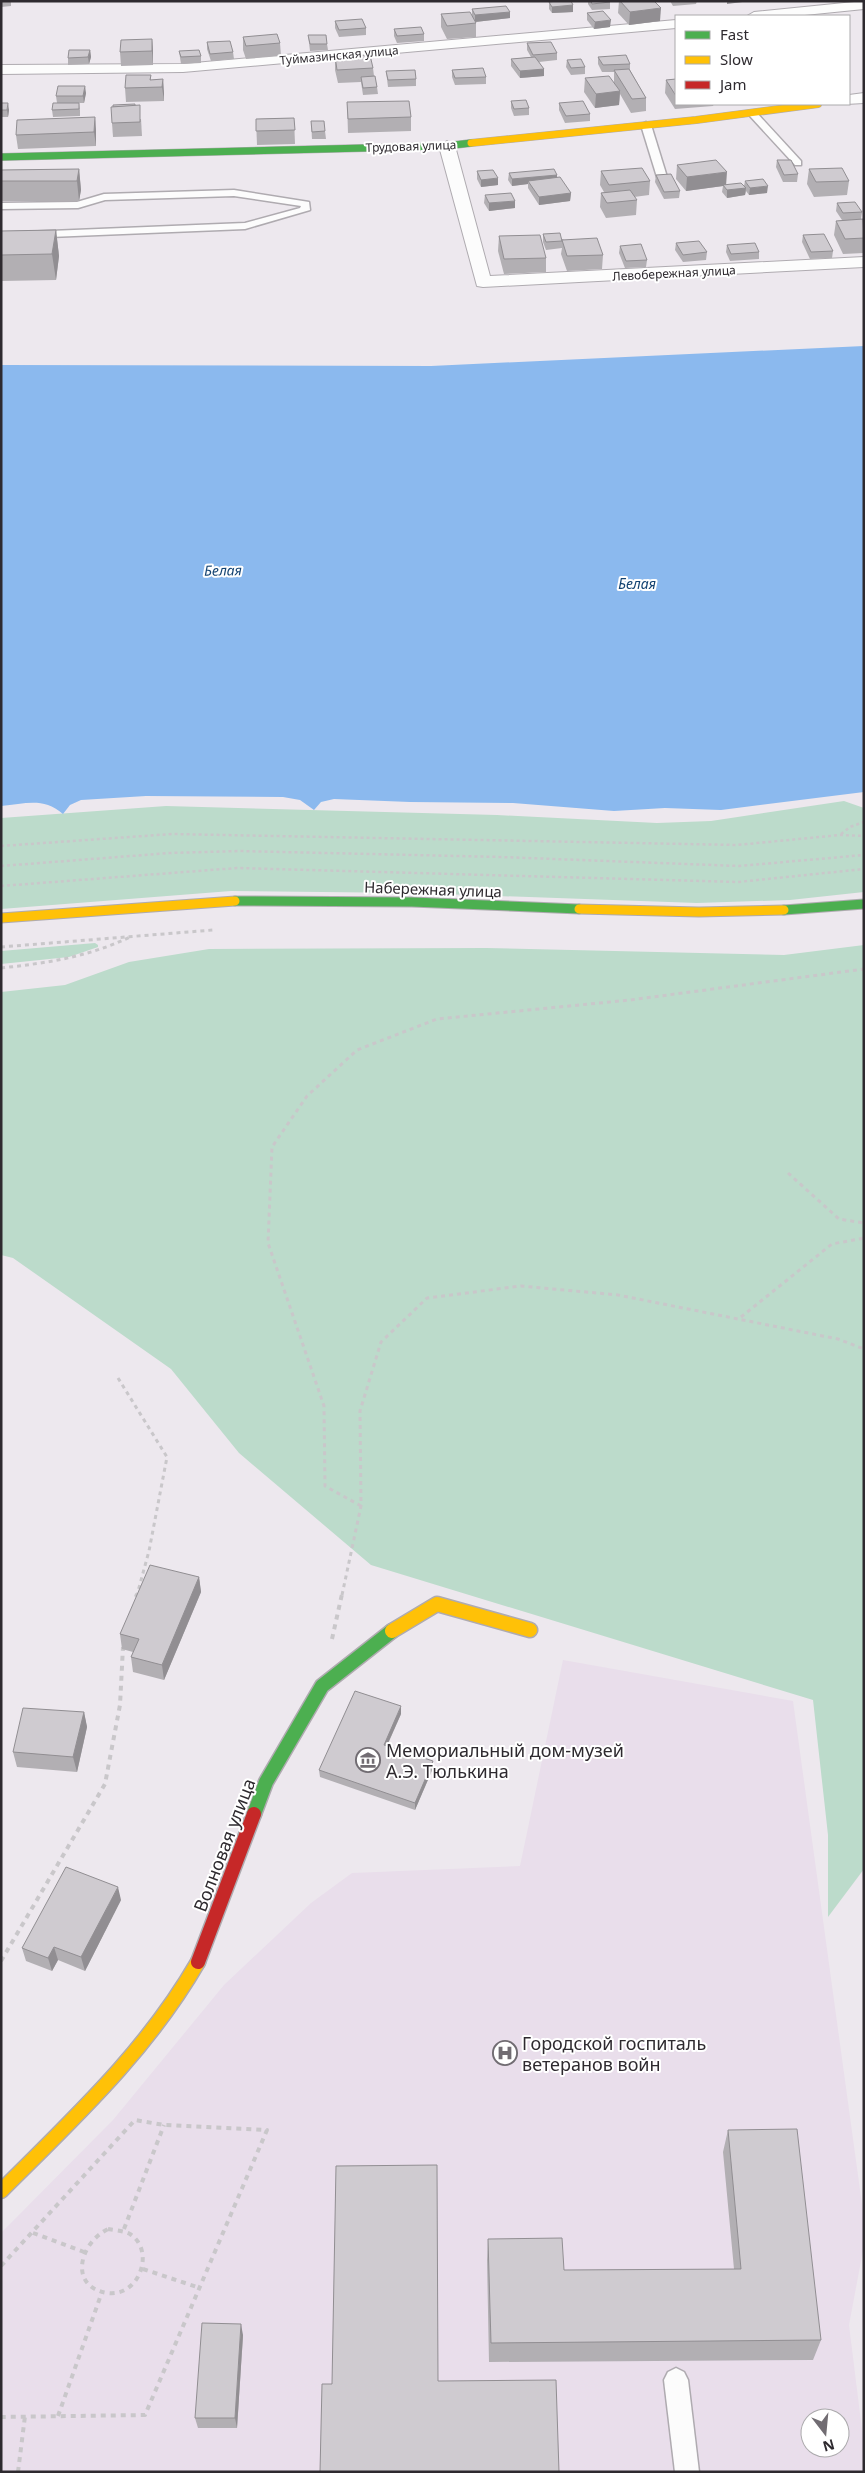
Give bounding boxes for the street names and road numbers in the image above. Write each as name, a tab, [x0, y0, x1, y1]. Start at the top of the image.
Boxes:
street label: Туймазинская улица	[279, 41, 399, 69]
street label: Трудовая улица	[365, 136, 457, 156]
street label: Левобережная улица	[612, 261, 736, 285]
street label: Набережная улица	[364, 877, 502, 901]
street label: Волновая улица	[188, 1775, 260, 1915]

